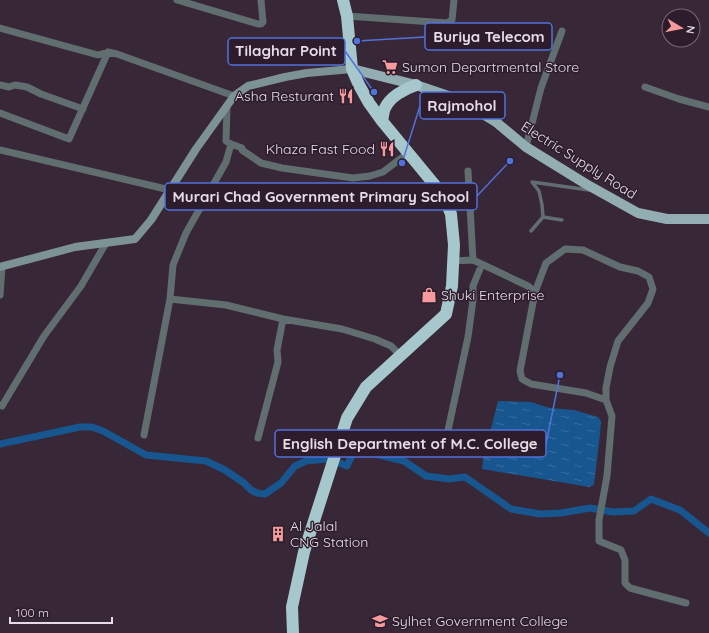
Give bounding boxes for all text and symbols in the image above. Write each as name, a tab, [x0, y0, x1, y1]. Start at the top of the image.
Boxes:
north arrow	[661, 8, 701, 48]
callout: Buriya Telecom	[425, 23, 552, 50]
text: N	[683, 25, 698, 35]
text: Buriya Telecom	[433, 27, 545, 46]
callout: Tilaghar Point	[228, 38, 345, 65]
text: Tilaghar Point	[235, 41, 337, 60]
supermarket icon: Sumon Departmental Store	[381, 58, 399, 76]
place label: Sumon Departmental Store	[402, 58, 579, 76]
place label: Asha Resturant	[235, 87, 334, 105]
restaurant icon: Asha Resturant	[337, 87, 355, 105]
callout: Rajmohol	[420, 92, 505, 119]
text: Rajmohol	[427, 96, 497, 115]
street label: Electric Supply Road	[518, 117, 640, 203]
place label: Khaza Fast Food	[266, 140, 375, 158]
restaurant icon: Khaza Fast Food	[378, 140, 396, 158]
callout: Murari Chad Government Primary School	[165, 183, 477, 210]
text: Murari Chad Government Primary School	[173, 187, 469, 206]
shop icon: Shuki Enterprise	[420, 286, 438, 304]
place label: Shuki Enterprise	[441, 286, 545, 304]
callout: English Department of M.C. College	[275, 430, 546, 457]
text: English Department of M.C. College	[282, 434, 538, 453]
place label: Al Jalal CNG Station	[290, 517, 368, 551]
building icon: Al Jalal CNG Station	[269, 525, 287, 543]
scale bar	[10, 599, 112, 625]
text: 100 m	[16, 605, 49, 620]
school or university icon: Sylhet Government College	[371, 612, 389, 630]
place label: Sylhet Government College	[392, 612, 568, 630]

